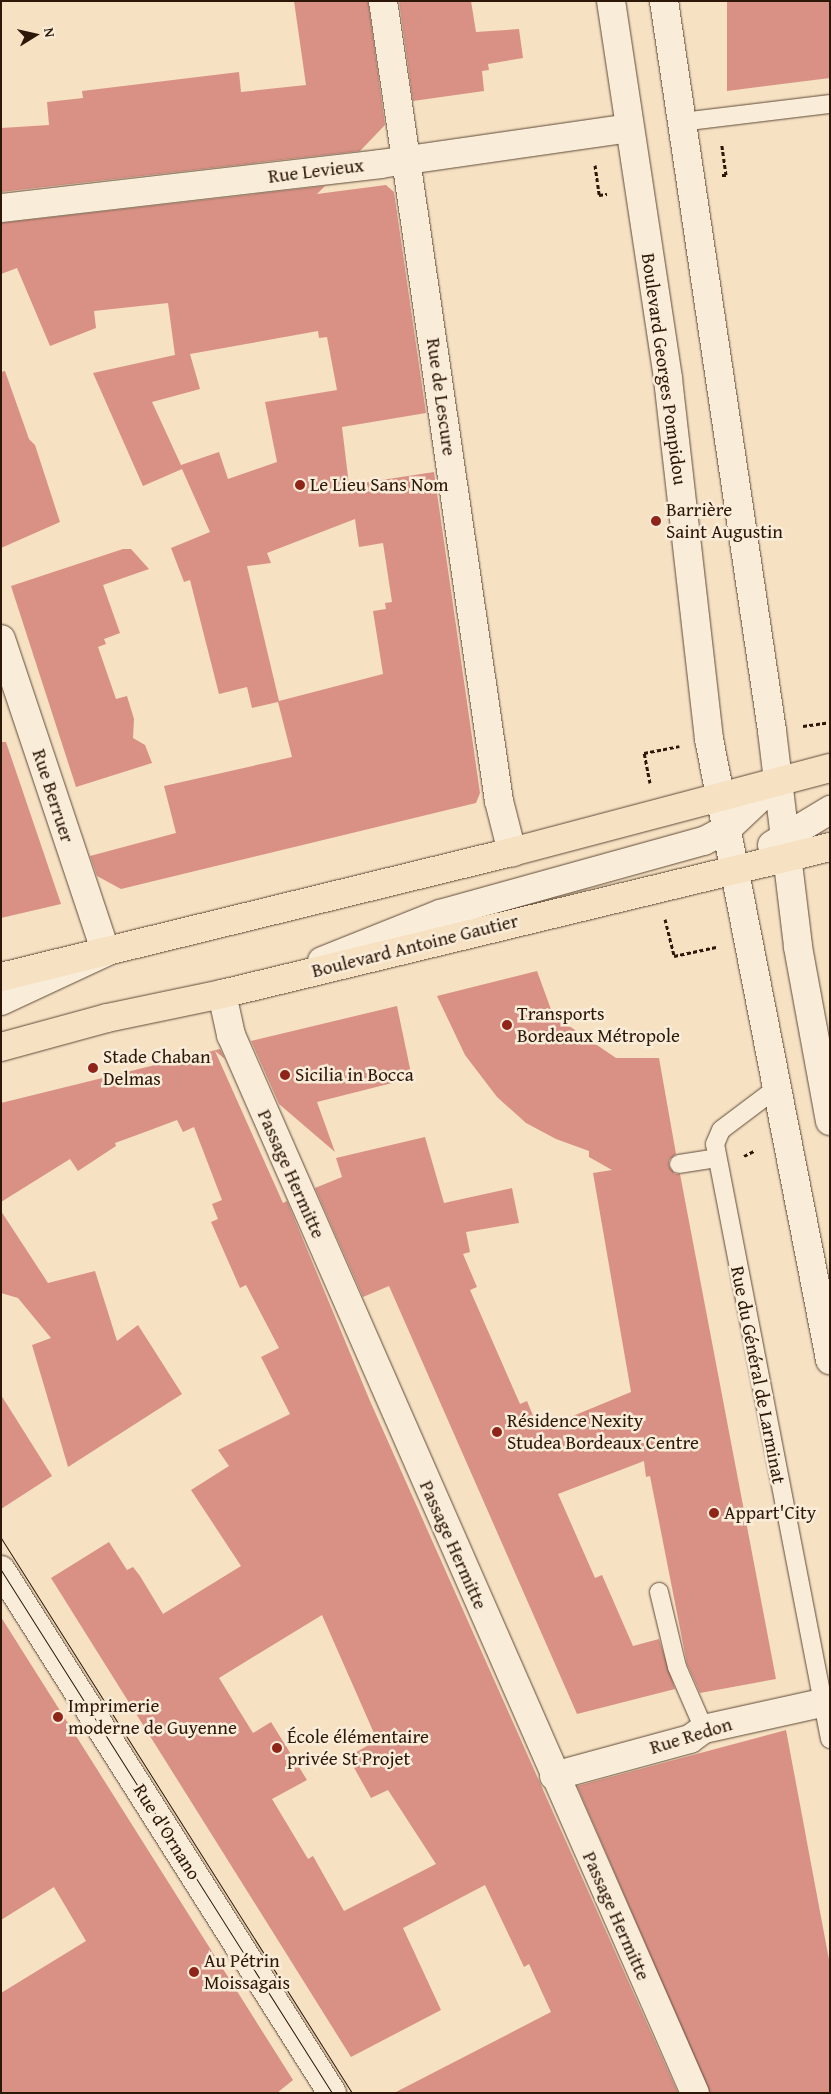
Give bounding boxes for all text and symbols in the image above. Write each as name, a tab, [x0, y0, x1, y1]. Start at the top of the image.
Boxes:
north arrow	[10, 10, 60, 60]
text: N	[39, 26, 60, 39]
street label: Rue Levieux	[267, 154, 365, 188]
street label: Boulevard Georges Pompidou	[636, 252, 692, 486]
street label: Rue de Lescure	[421, 337, 461, 457]
place label: Le Lieu Sans Nom	[310, 474, 449, 496]
marker: Le Lieu Sans Nom	[294, 479, 306, 491]
place label: Barrière Saint Augustin	[666, 499, 783, 543]
marker: Barrière Saint Augustin	[650, 515, 662, 527]
street label: Rue Berruer	[27, 746, 79, 846]
street label: Boulevard Antoine Gautier	[309, 909, 521, 983]
place label: Transports Bordeaux Métropole	[517, 1003, 680, 1047]
marker: Transports Bordeaux Métropole	[501, 1019, 513, 1031]
place label: Stade Chaban Delmas	[103, 1046, 211, 1090]
marker: Stade Chaban Delmas	[87, 1062, 99, 1074]
place label: Sicilia in Bocca	[295, 1064, 414, 1086]
marker: Sicilia in Bocca	[279, 1069, 291, 1081]
street label: Passage Hermitte	[252, 1106, 330, 1242]
street label: Rue du Général de Larminat	[726, 1264, 790, 1486]
place label: Résidence Nexity Studea Bordeaux Centre	[507, 1410, 699, 1454]
marker: Résidence Nexity Studea Bordeaux Centre	[491, 1426, 503, 1438]
street label: Passage Hermitte	[414, 1477, 492, 1613]
place label: Appart'City	[724, 1502, 816, 1524]
marker: Appart'City	[708, 1507, 720, 1519]
place label: Imprimerie moderne de Guyenne	[68, 1695, 237, 1739]
marker: Imprimerie moderne de Guyenne	[52, 1711, 64, 1723]
street label: Rue Redon	[647, 1713, 735, 1759]
place label: École élémentaire privée St Projet	[287, 1726, 429, 1770]
marker: École élémentaire privée St Projet	[271, 1742, 283, 1754]
street label: Rue d'Ornano	[129, 1780, 205, 1884]
street label: Passage Hermitte	[577, 1848, 655, 1984]
place label: Au Pétrin Moissagais	[204, 1950, 290, 1994]
marker: Au Pétrin Moissagais	[188, 1966, 200, 1978]

